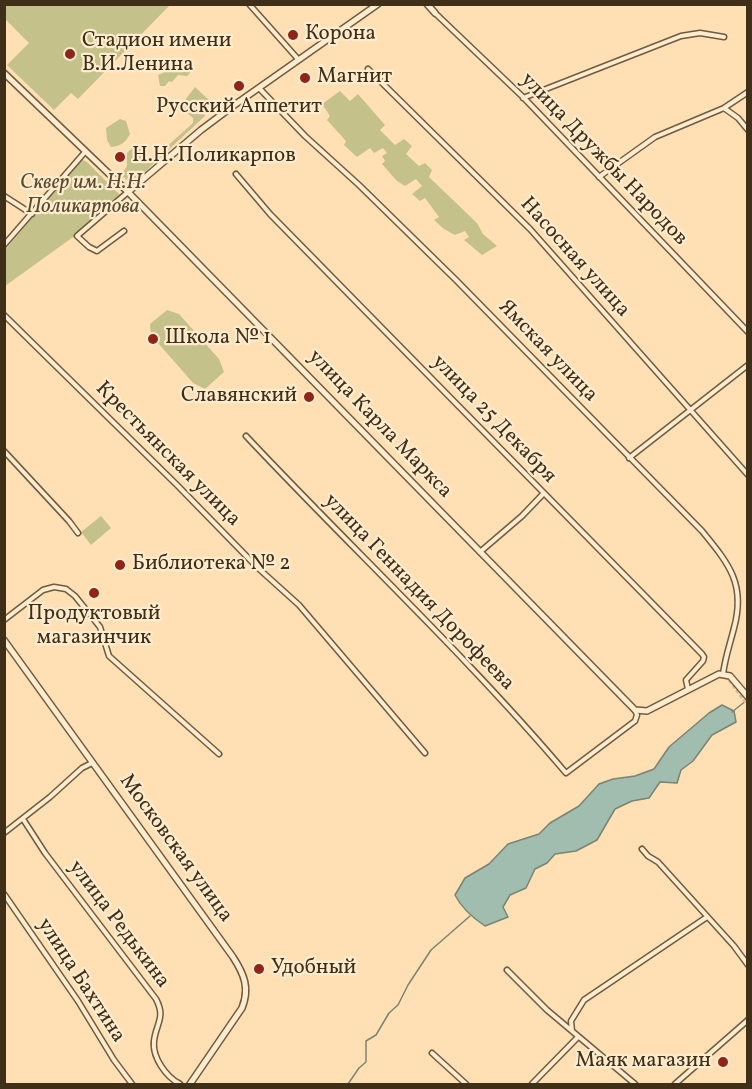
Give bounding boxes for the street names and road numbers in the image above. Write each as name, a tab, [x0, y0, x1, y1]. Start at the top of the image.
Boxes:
street label: улица Дружбы Народов	[514, 68, 692, 252]
street label: Насосная улица	[513, 193, 635, 323]
street label: Ямская улица	[492, 296, 602, 408]
street label: улица Карла Маркса	[302, 345, 456, 505]
street label: улица 25 Декабря	[425, 350, 561, 490]
street label: Крестьянская улица	[89, 377, 245, 533]
street label: улица Геннадия Дорофеева	[317, 489, 519, 697]
street label: Московская улица	[113, 770, 237, 928]
street label: улица Редькина	[62, 856, 174, 994]
street label: улица Бахтина	[30, 914, 130, 1048]

